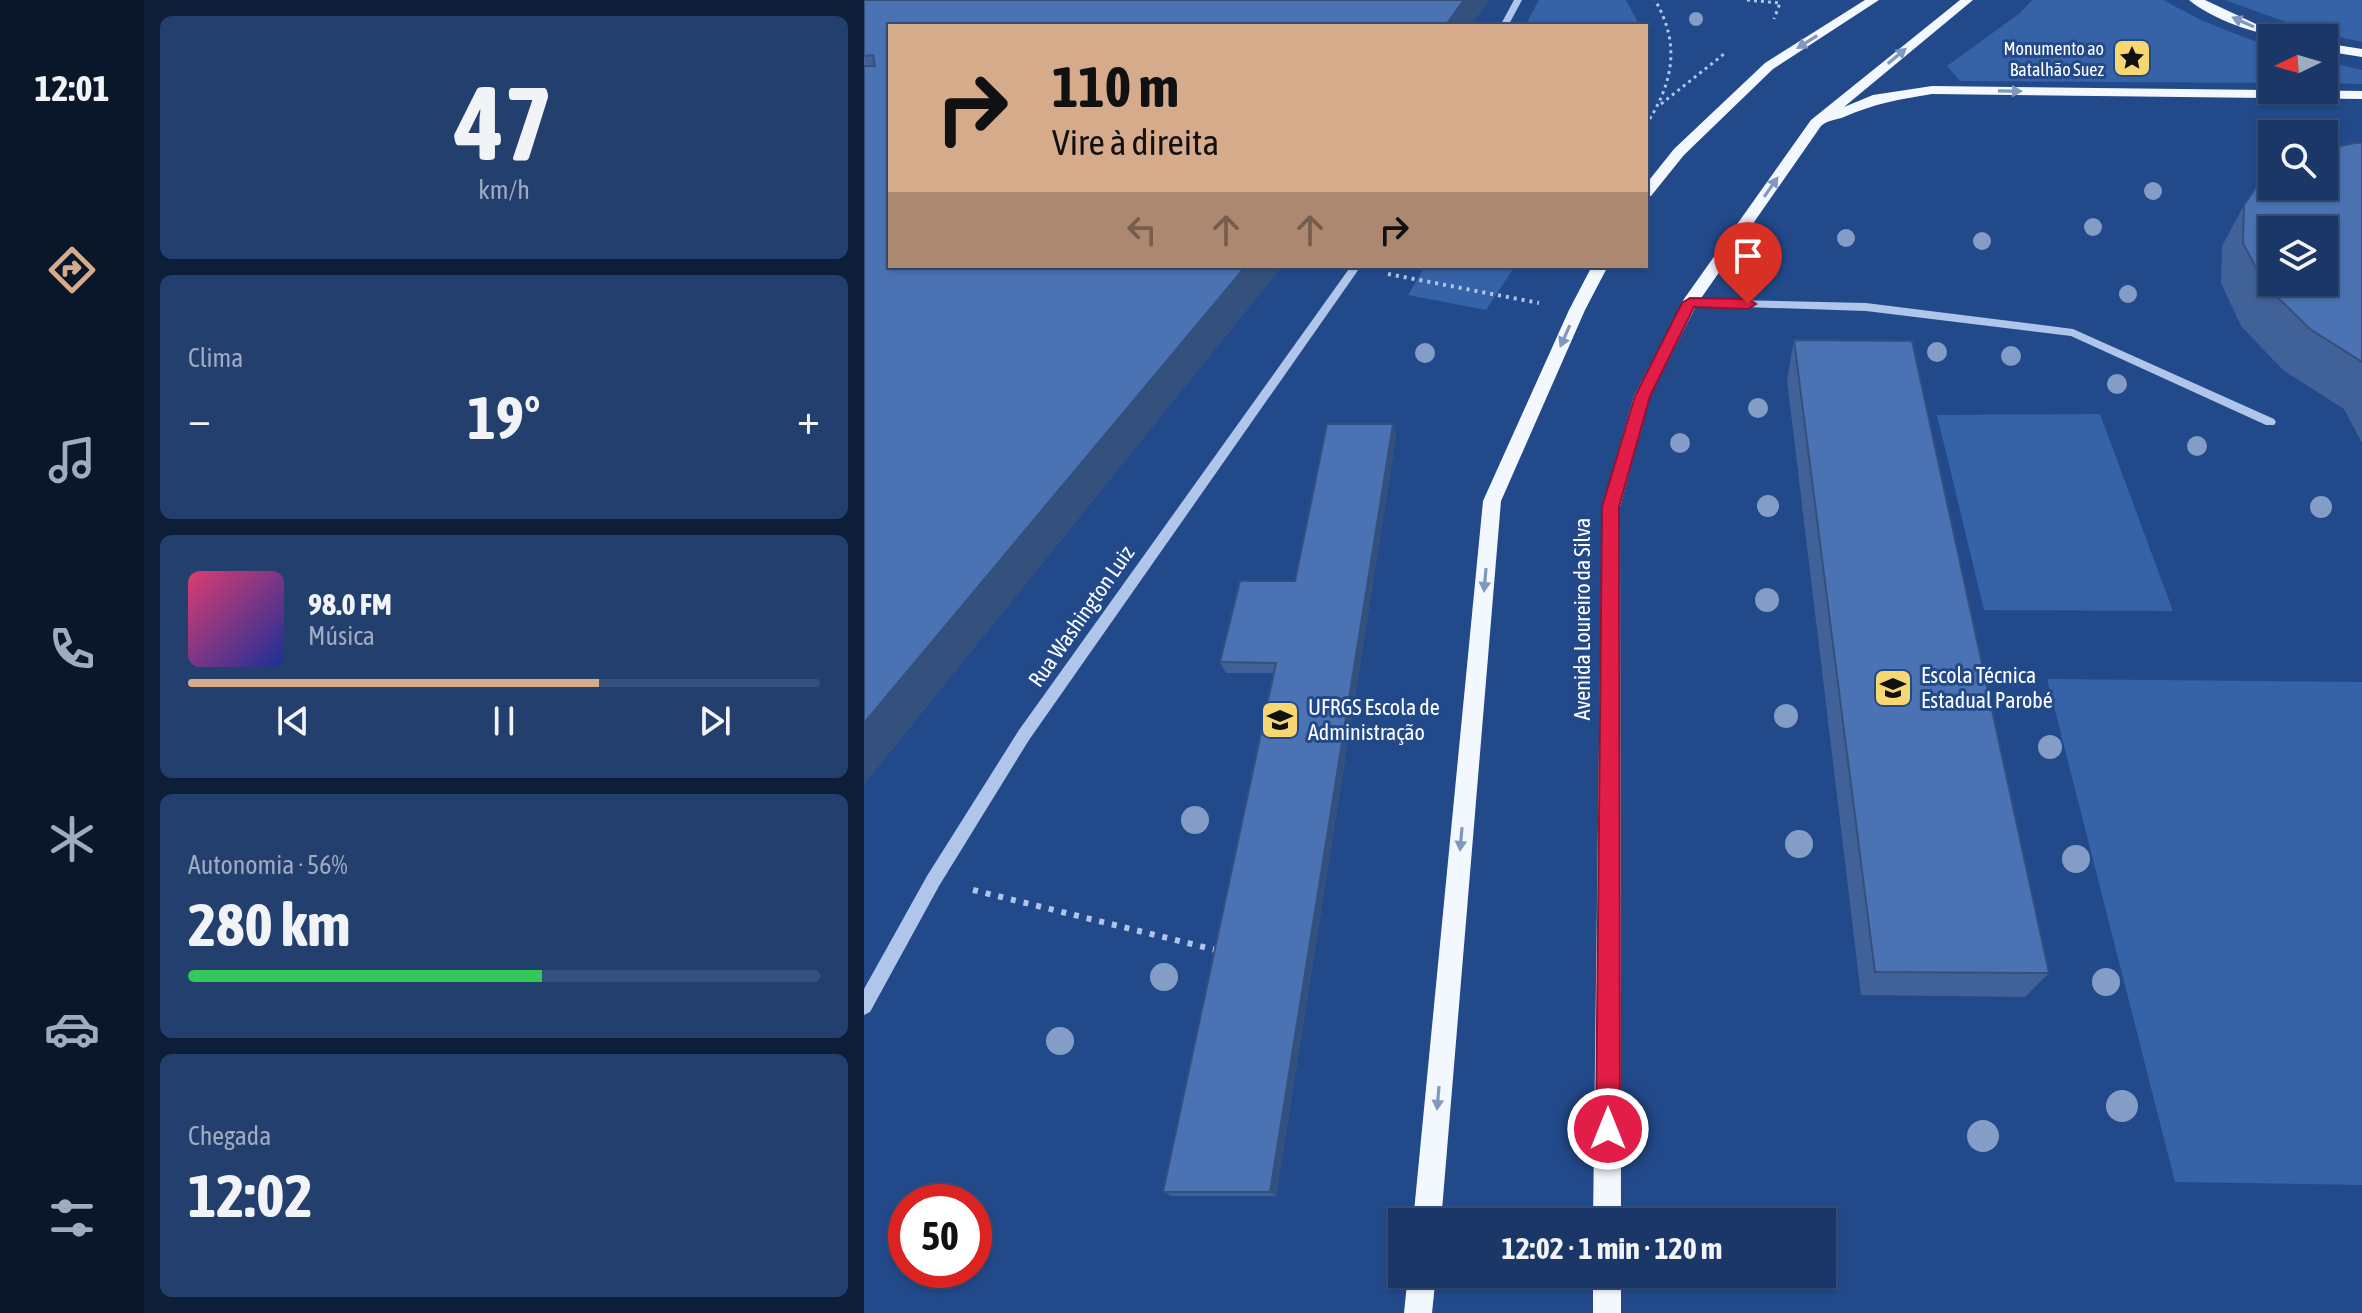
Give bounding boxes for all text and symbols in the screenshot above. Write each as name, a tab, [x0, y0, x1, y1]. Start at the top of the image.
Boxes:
one-way arrow	[2231, 15, 2254, 29]
north arrow	[2258, 24, 2338, 104]
map controls	[2258, 24, 2338, 296]
one-way arrow	[1796, 34, 1818, 48]
place icon: Monumento ao Batalhão Suez	[2111, 37, 2153, 79]
place label: Monumento ao Batalhão Suez	[2003, 38, 2105, 80]
one-way arrow	[1887, 47, 1908, 64]
text: 110 m	[1052, 55, 1179, 119]
icon: right	[920, 56, 1024, 160]
text: 47	[455, 63, 553, 182]
text: 12:01	[35, 67, 109, 109]
one-way arrow	[1998, 85, 2023, 97]
button: search	[2258, 120, 2338, 200]
text: Vire à direita	[1052, 121, 1219, 163]
text: km/h	[478, 175, 530, 205]
one-way arrow	[1763, 176, 1778, 197]
icon: left	[1120, 208, 1164, 252]
icon: ahead	[1204, 208, 1248, 252]
icon: ahead	[1288, 208, 1332, 252]
icon: right	[1372, 208, 1416, 252]
button: layers	[2258, 216, 2338, 296]
pin	[1714, 222, 1782, 304]
icon: arrive	[1726, 234, 1770, 278]
icon: directions	[44, 242, 100, 298]
one-way arrow	[1559, 324, 1572, 348]
text: Clima	[188, 343, 243, 373]
text: 19°	[468, 383, 540, 452]
text: −	[188, 393, 211, 443]
text: +	[797, 393, 820, 443]
icon: music	[44, 432, 100, 488]
street label: Avenida Loureiro da Silva	[1569, 518, 1595, 720]
street label: Rua Washington Luiz	[1023, 540, 1139, 692]
one-way arrow	[1478, 568, 1491, 593]
text: 98.0 FM	[308, 587, 392, 621]
icon: phone	[44, 621, 100, 677]
text: Música	[308, 621, 375, 651]
place label: Escola Técnica Estadual Parobé	[1921, 662, 2053, 713]
school or university icon: Escola Técnica Estadual Parobé	[1872, 667, 1914, 709]
place label: UFRGS Escola de Administração	[1308, 694, 1440, 745]
icon: previous	[271, 699, 315, 743]
icon: pause	[482, 699, 526, 743]
icon: next	[693, 699, 737, 743]
school or university icon: UFRGS Escola de Administração	[1259, 699, 1301, 741]
icon: climate	[44, 811, 100, 867]
one-way arrow	[1455, 827, 1468, 852]
text: Autonomia · 56%	[188, 850, 348, 880]
text: 280 km	[188, 890, 350, 959]
icon: car	[44, 1001, 100, 1057]
one-way arrow	[1431, 1086, 1444, 1111]
position arrow	[1566, 1087, 1650, 1171]
text: Chegada	[188, 1121, 271, 1151]
text: 12:02	[188, 1161, 313, 1230]
speed limit sign: 50	[888, 1184, 992, 1288]
icon: filters	[44, 1190, 100, 1246]
text: 12:02 · 1 min · 120 m	[1502, 1231, 1722, 1265]

